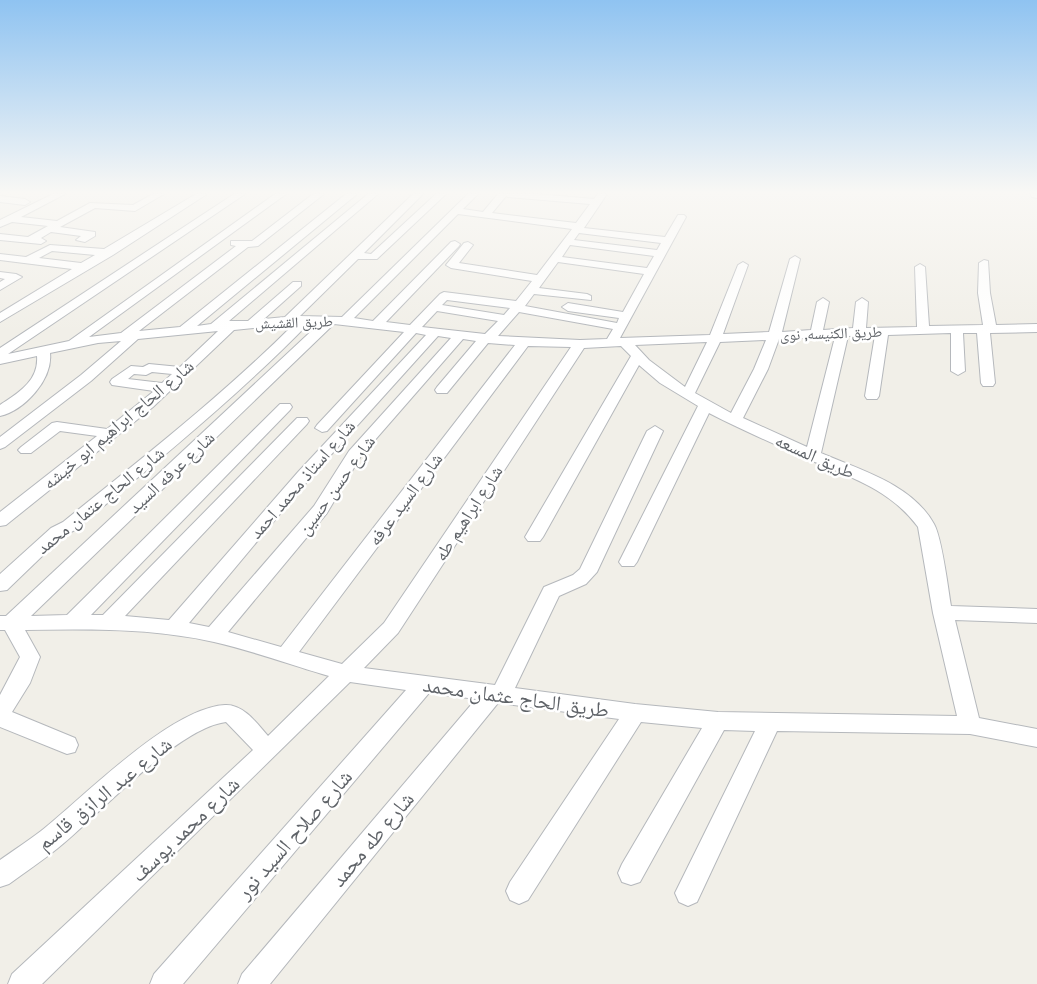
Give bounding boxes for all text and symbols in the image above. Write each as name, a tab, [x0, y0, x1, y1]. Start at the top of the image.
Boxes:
street label: طريق القشيش	[255, 311, 333, 334]
street label: طريق الكنيسه, نوى	[780, 322, 883, 345]
street label: شارع الحاج ابراهيم ابو خيشه	[38, 354, 199, 495]
street label: شارع استاذ محمد احمد	[244, 415, 360, 543]
street label: شارع عرفه السيد	[123, 426, 219, 518]
street label: طريق المسعه	[772, 428, 858, 484]
street label: شارع حسن حسين	[292, 431, 380, 539]
street label: شارع الحاج عتمان محمد	[31, 441, 169, 560]
street label: شارع السيد عرفه	[363, 448, 447, 550]
street label: شارع ابراهيم طه	[429, 461, 508, 566]
street label: طريق الحاج عثمان محمد	[421, 671, 611, 723]
street label: شارع عبد الرازق قاسم	[31, 730, 178, 857]
street label: شارع صلاح السيد نور	[230, 763, 358, 905]
street label: شارع محمد يوسف	[125, 770, 245, 888]
street label: شارع طه محمد	[324, 786, 420, 892]

